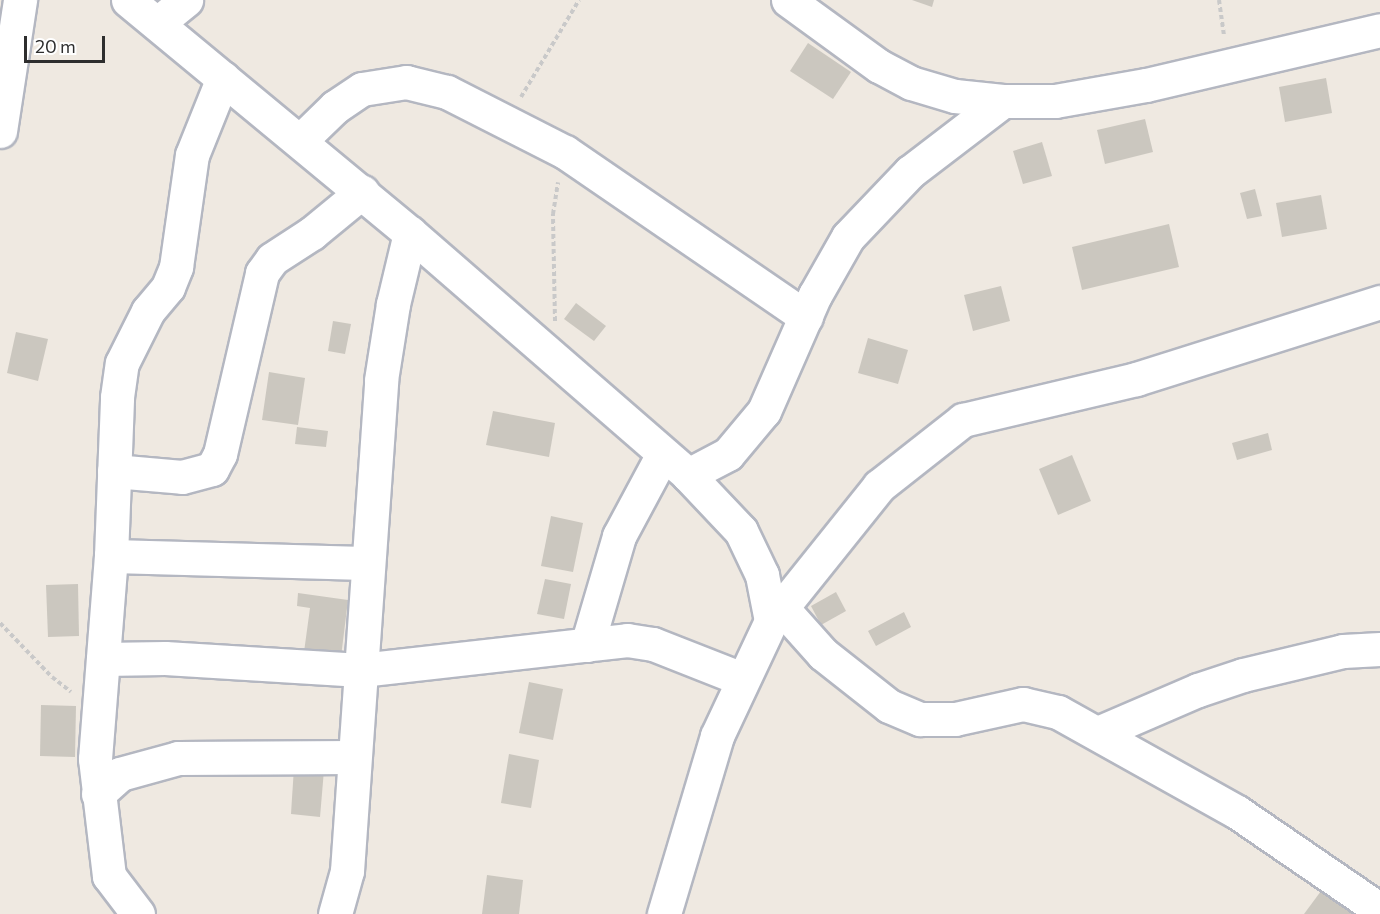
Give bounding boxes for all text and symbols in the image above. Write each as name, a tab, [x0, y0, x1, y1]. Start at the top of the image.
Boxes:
scale bar	[27, 24, 108, 62]
text: 20 m	[35, 35, 76, 57]

